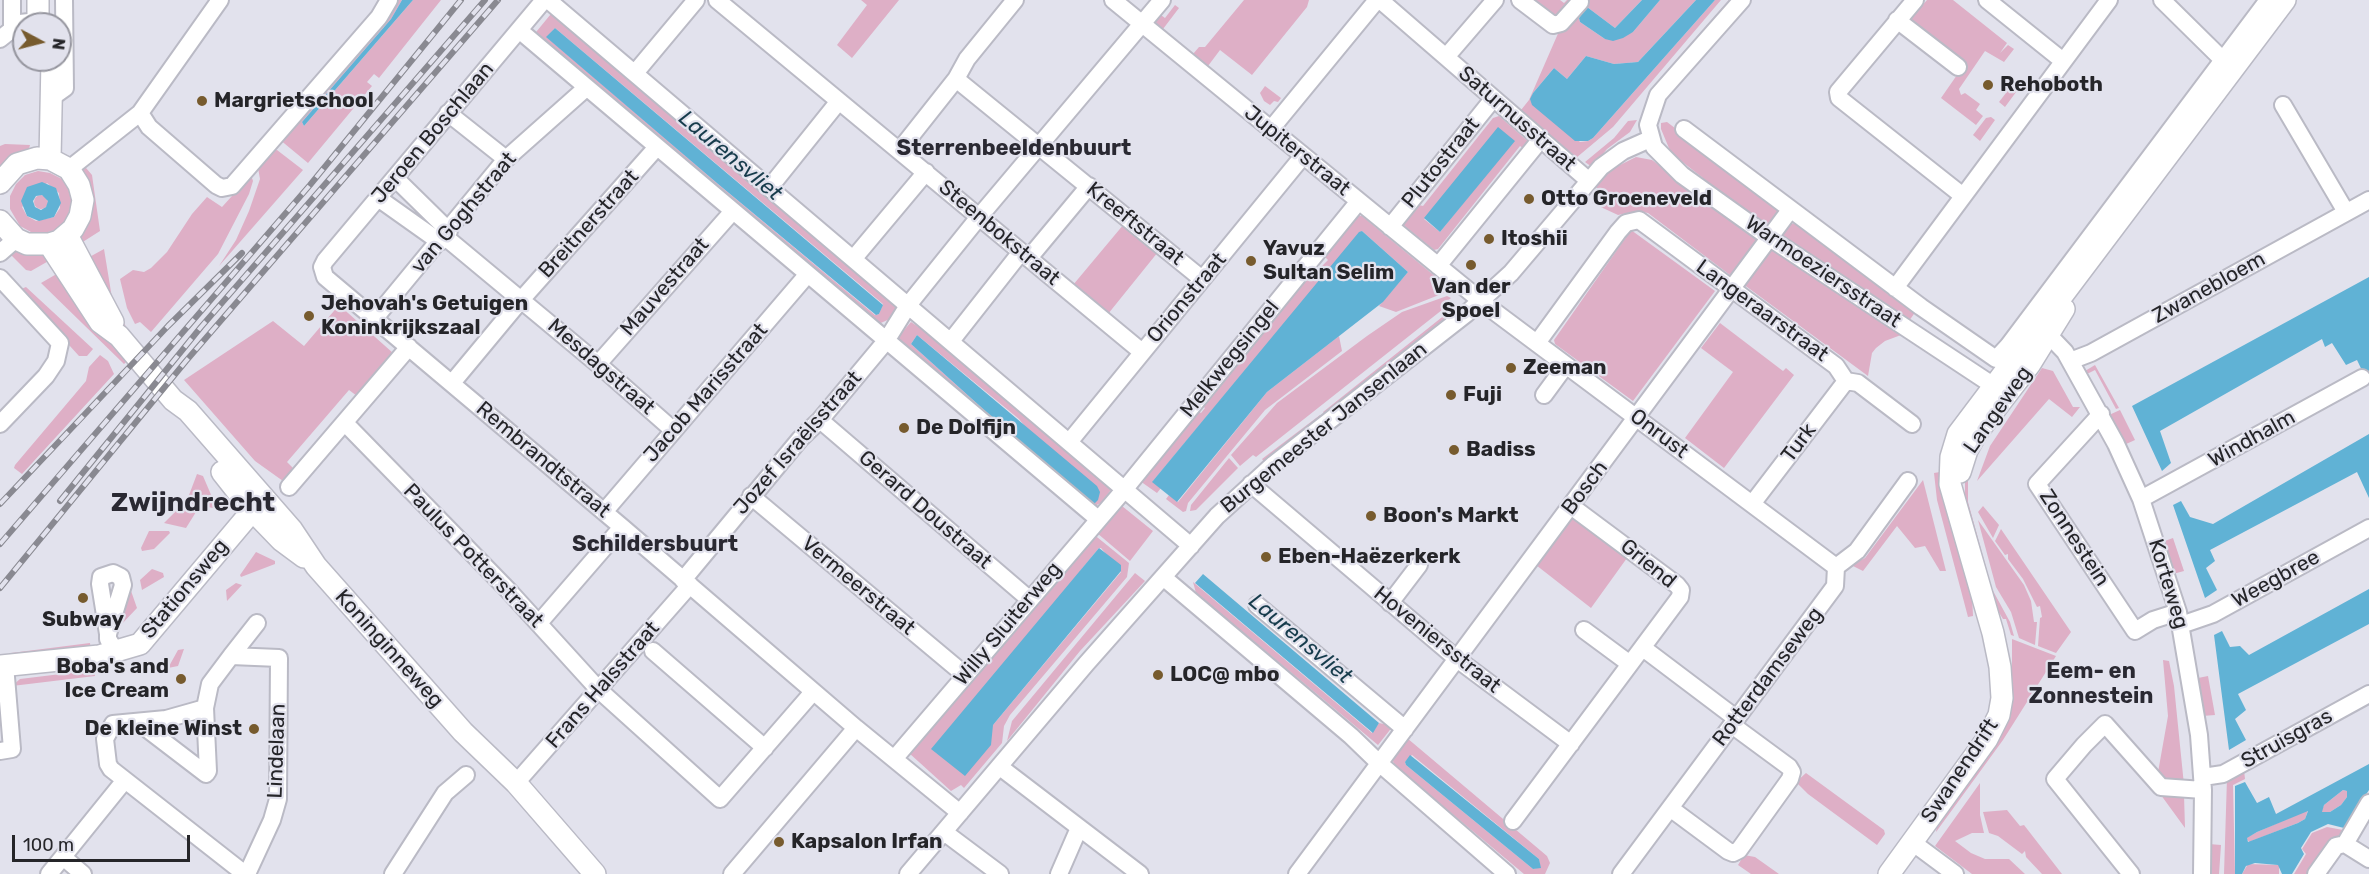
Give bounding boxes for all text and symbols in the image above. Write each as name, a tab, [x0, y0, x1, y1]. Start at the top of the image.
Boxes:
north arrow	[12, 12, 72, 72]
text: N	[48, 37, 69, 51]
street label: Jeroen Boschlaan	[367, 57, 499, 209]
street label: Saturnusstraat	[1453, 61, 1581, 177]
place label: Rehoboth	[2000, 72, 2103, 98]
marker: Rehoboth	[1981, 78, 1995, 92]
place label: Margrietschool	[214, 88, 374, 114]
marker: Margrietschool	[195, 94, 209, 108]
street label: Jupiterstraat	[1239, 100, 1355, 202]
water label: Laurensvliet	[673, 105, 787, 207]
street label: Plutostraat	[1397, 113, 1485, 213]
district label: Sterrenbeeldenbuurt	[897, 136, 1131, 162]
street label: van Goghstraat	[406, 147, 522, 279]
street label: Breitnerstraat	[534, 165, 644, 283]
street label: Steenbokstraat	[933, 175, 1065, 291]
street label: Kreeftstraat	[1081, 177, 1189, 271]
place label: Otto Groeneveld	[1541, 186, 1712, 212]
marker: Otto Groeneveld	[1522, 192, 1536, 206]
street label: Warmoeziersstraat	[1740, 210, 1906, 334]
place label: Itoshii	[1501, 226, 1568, 252]
marker: Itoshii	[1482, 232, 1496, 246]
street label: Mauvestraat	[615, 233, 715, 341]
place label: Yavuz Sultan Selim	[1263, 236, 1394, 286]
street label: Zwanebloem	[2148, 247, 2270, 329]
street label: Orionstraat	[1142, 248, 1232, 348]
marker: Yavuz Sultan Selim	[1244, 254, 1258, 268]
street label: Langeraarstraat	[1691, 255, 1833, 367]
marker: Van der Spoel	[1464, 258, 1478, 272]
place label: Van der Spoel	[1432, 274, 1510, 324]
place label: Jehovah's Getuigen Koninkrijkszaal	[321, 291, 528, 341]
street label: Melkwegsingel	[1175, 295, 1285, 423]
marker: Jehovah's Getuigen Koninkrijkszaal	[302, 309, 316, 323]
street label: Mesdagstraat	[542, 314, 660, 420]
street label: Jacob Marisstraat	[639, 318, 773, 468]
street label: Burgemeester Jansenlaan	[1216, 337, 1432, 519]
place label: Zeeman	[1523, 355, 1607, 381]
marker: Zeeman	[1504, 361, 1518, 375]
street label: Langeweg	[1959, 361, 2037, 459]
street label: Jozef Israëlsstraat	[729, 366, 867, 520]
place label: Fuji	[1463, 382, 1502, 408]
marker: Fuji	[1444, 388, 1458, 402]
street label: Rembrandtstraat	[471, 397, 615, 523]
street label: Onrust	[1625, 404, 1693, 464]
street label: Windhalm	[2204, 405, 2300, 473]
place label: De Dolfijn	[916, 415, 1016, 441]
street label: Turk	[1776, 419, 1822, 467]
marker: De Dolfijn	[897, 421, 911, 435]
place label: Badiss	[1466, 437, 1536, 463]
marker: Badiss	[1447, 443, 1461, 457]
street label: Gerard Doustraat	[853, 445, 997, 575]
street label: Bosch	[1557, 456, 1613, 520]
street label: Paulus Potterstraat	[398, 479, 548, 633]
street label: Zonnestein	[2033, 485, 2115, 591]
district label: Zwijndrecht	[111, 487, 275, 519]
place label: Boon's Markt	[1383, 503, 1519, 529]
marker: Boon's Markt	[1364, 509, 1378, 523]
street label: Vermeerstraat	[796, 531, 920, 641]
district label: Schildersbuurt	[572, 532, 738, 558]
street label: Stationsweg	[136, 534, 234, 644]
street label: Griend	[1615, 534, 1681, 594]
street label: Korteweg	[2142, 536, 2194, 632]
place label: Eben-Haëzerkerk	[1278, 544, 1461, 570]
street label: Weegbree	[2228, 545, 2324, 613]
marker: Eben-Haëzerkerk	[1259, 550, 1273, 564]
street label: Willy Sluiterweg	[949, 557, 1067, 691]
street label: Hoveniersstraat	[1368, 581, 1506, 699]
street label: Koninginneweg	[329, 585, 449, 713]
water label: Laurensvliet	[1243, 588, 1357, 690]
marker: Subway	[76, 591, 90, 605]
street label: Rotterdamseweg	[1708, 603, 1828, 751]
place label: Subway	[42, 607, 124, 633]
street label: Frans Halsstraat	[541, 616, 665, 754]
place label: Boba's and Ice Cream	[56, 654, 169, 704]
district label: Eem- en Zonnestein	[2029, 659, 2153, 710]
place label: LOC@ mbo	[1170, 662, 1280, 688]
marker: LOC@ mbo	[1151, 668, 1165, 682]
marker: Boba's and Ice Cream	[174, 672, 188, 686]
street label: Lindelaan	[263, 703, 291, 799]
street label: Struisgras	[2237, 704, 2337, 774]
street label: Swanendrift	[1916, 714, 2004, 828]
place label: De kleine Winst	[84, 716, 242, 742]
marker: De kleine Winst	[247, 722, 261, 736]
scale bar	[15, 823, 194, 861]
place label: Kapsalon Irfan	[791, 829, 943, 855]
text: 100 m	[23, 834, 74, 856]
marker: Kapsalon Irfan	[772, 835, 786, 849]

